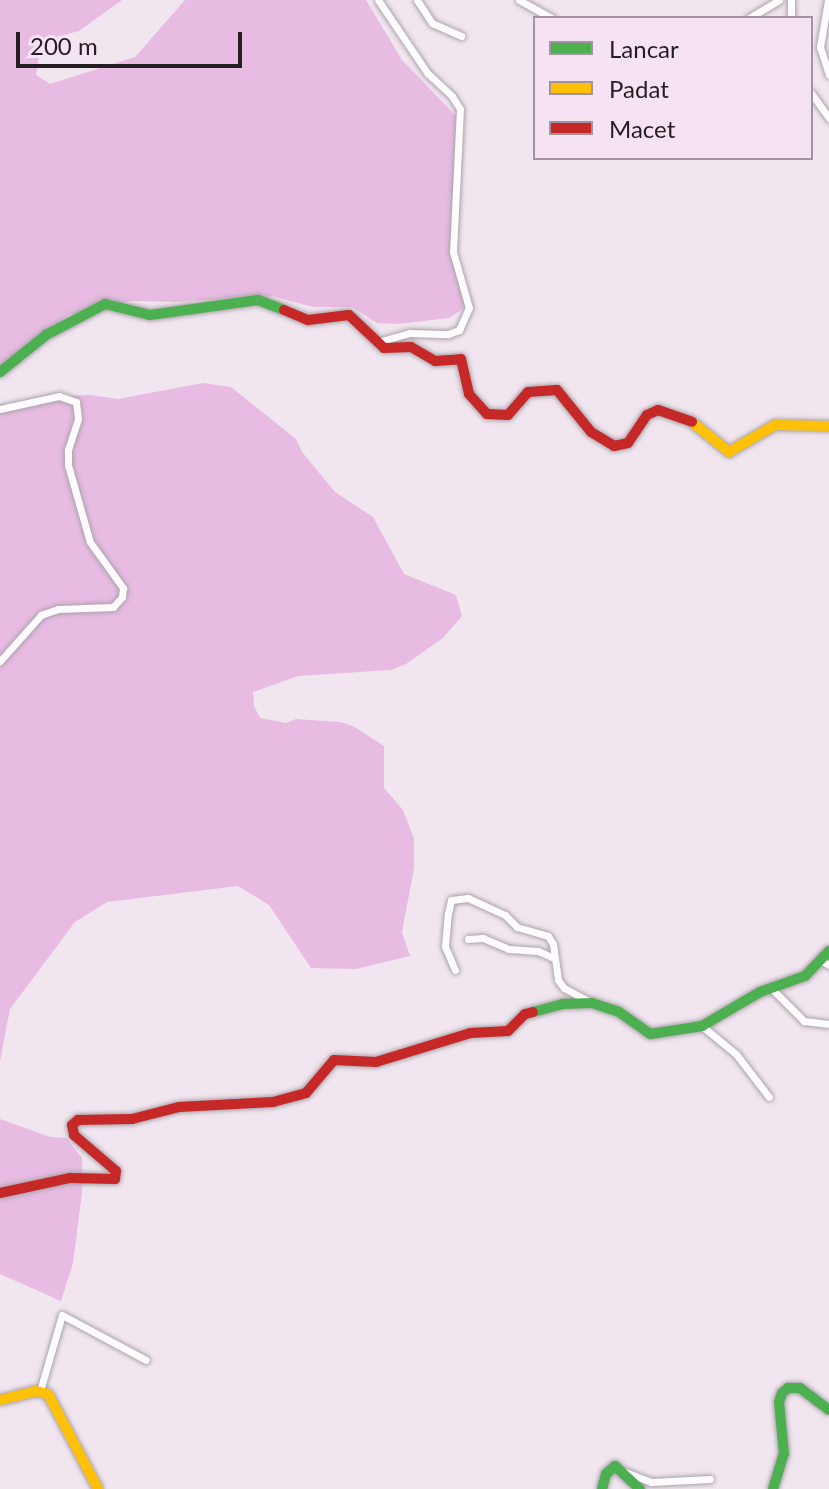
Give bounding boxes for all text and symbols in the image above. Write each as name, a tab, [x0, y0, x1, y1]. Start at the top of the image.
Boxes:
scale bar	[20, 16, 246, 66]
legend	[533, 16, 813, 160]
text: 200 m	[30, 31, 98, 60]
text: Lancar	[609, 34, 679, 63]
text: Padat	[609, 74, 669, 103]
text: Macet	[609, 114, 675, 143]

